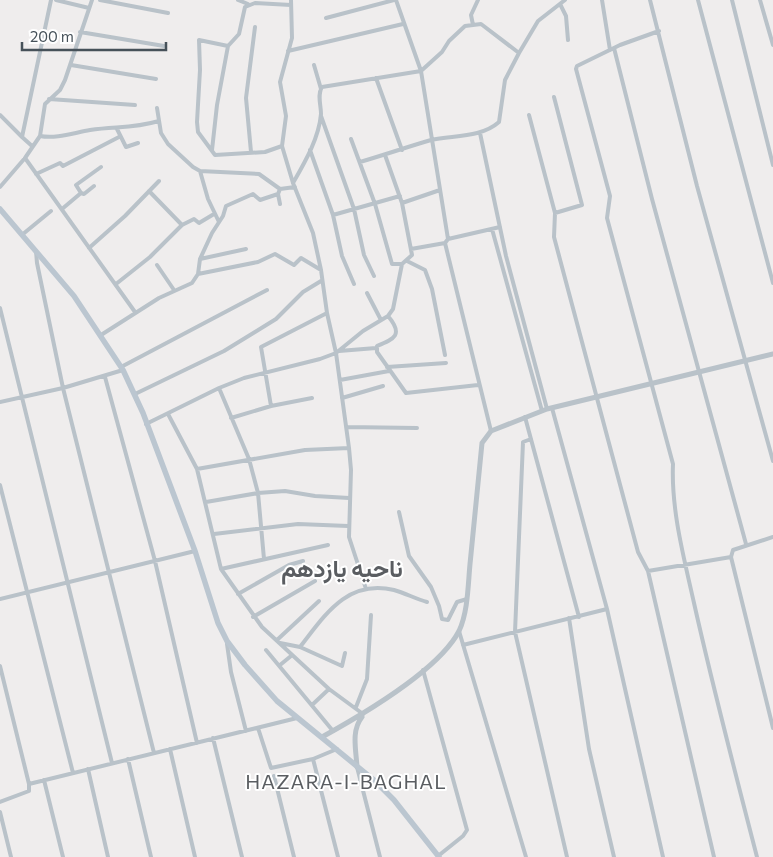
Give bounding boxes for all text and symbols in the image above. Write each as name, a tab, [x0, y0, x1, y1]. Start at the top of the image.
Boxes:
scale bar	[22, 20, 166, 52]
text: 200 m	[30, 27, 74, 45]
district label: ناحیه یازدهم	[281, 553, 403, 585]
district label: HAZARA-I-BAGHAL	[245, 769, 447, 793]

